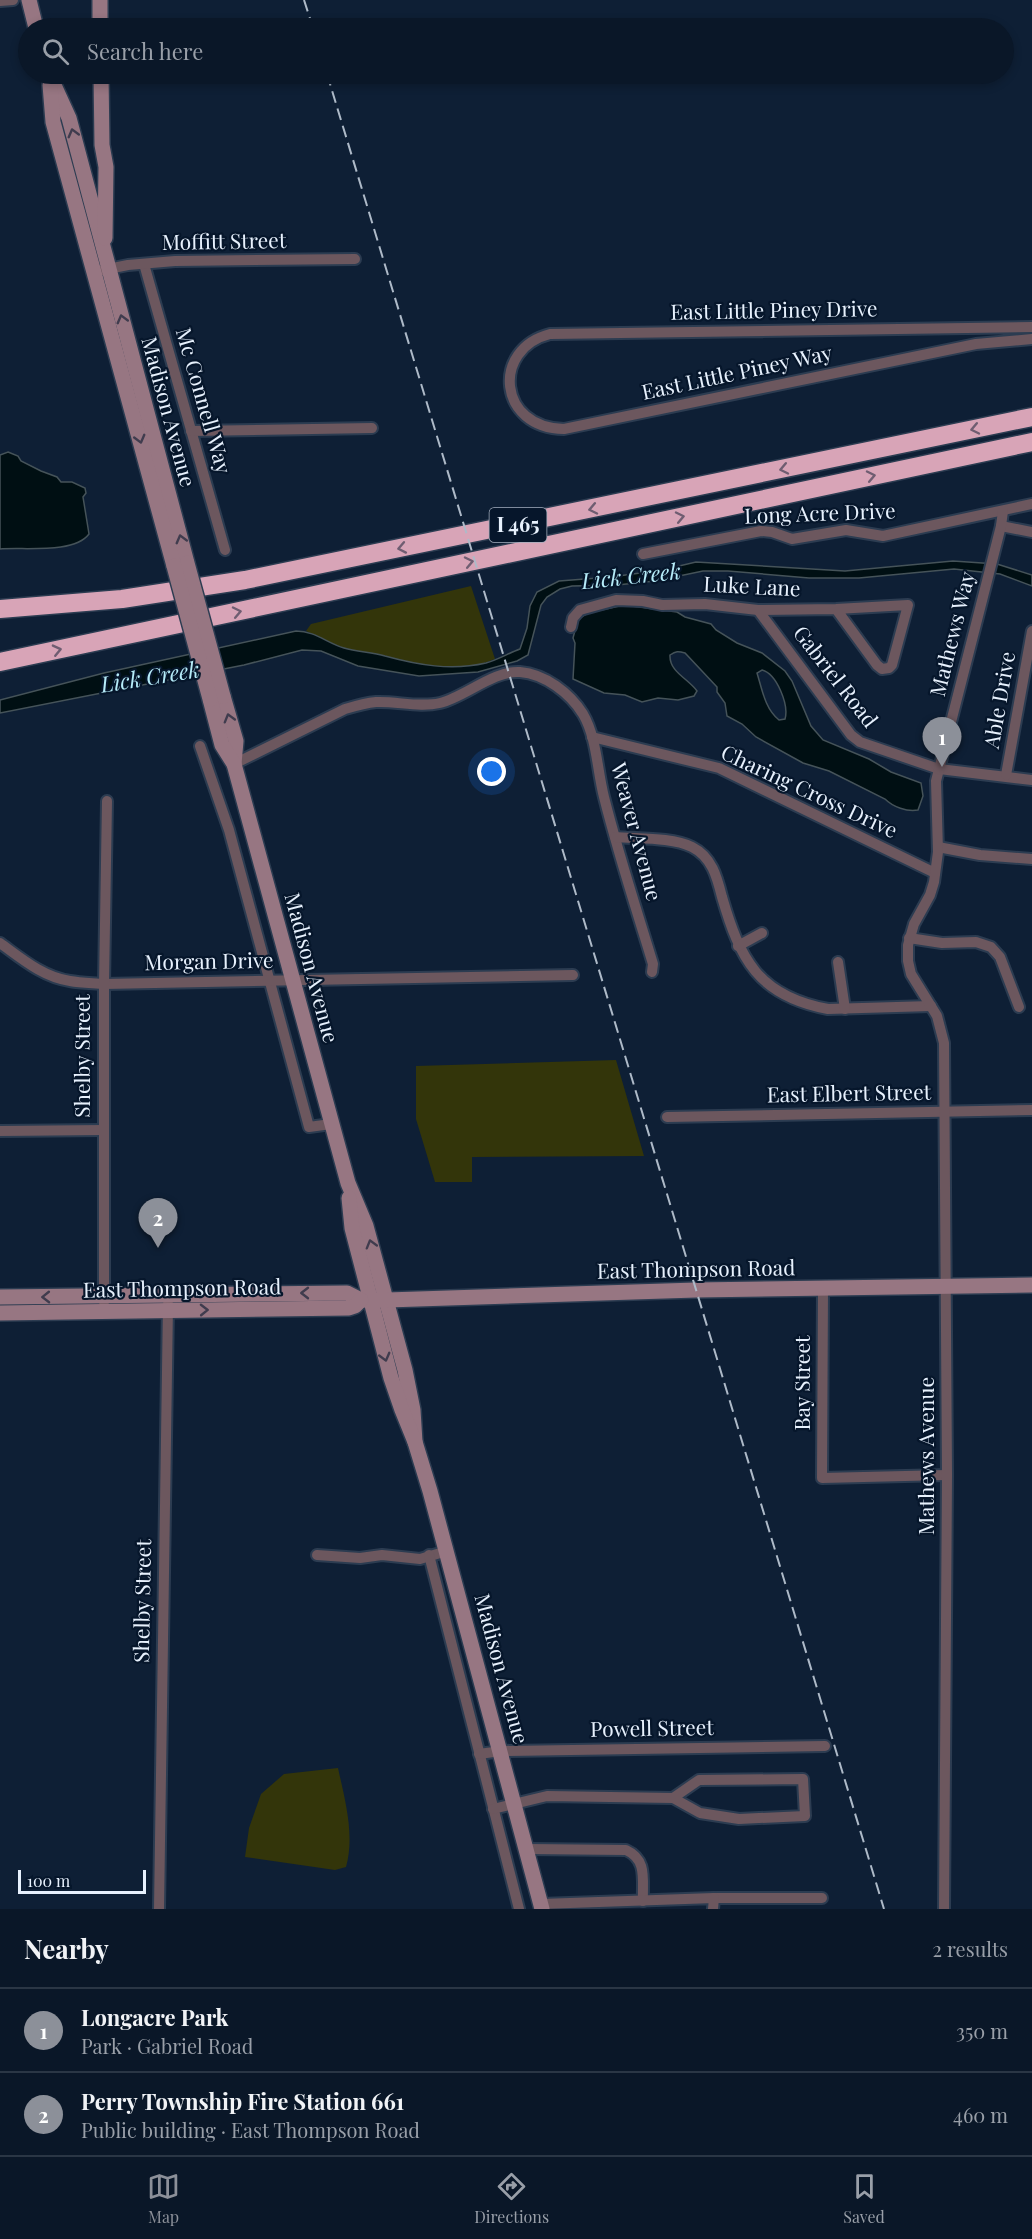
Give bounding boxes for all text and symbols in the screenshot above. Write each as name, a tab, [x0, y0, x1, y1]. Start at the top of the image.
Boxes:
search box	[18, 18, 1014, 84]
icon: search	[39, 35, 72, 68]
text: Search here	[87, 36, 203, 66]
one-way arrow	[68, 128, 80, 139]
street label: Moffitt Street	[161, 225, 287, 255]
street label: East Little Piney Drive	[670, 293, 878, 325]
one-way arrow	[116, 315, 129, 325]
street label: Mc Connell Way	[171, 324, 239, 477]
street label: Madison Avenue	[136, 333, 203, 490]
street label: East Little Piney Way	[639, 337, 835, 405]
one-way arrow	[970, 422, 980, 435]
one-way arrow	[132, 434, 145, 444]
one-way arrow	[779, 462, 789, 475]
one-way arrow	[865, 470, 875, 483]
street label: Long Acre Drive	[744, 495, 896, 529]
one-way arrow	[588, 502, 598, 515]
road number: I 465	[490, 508, 546, 542]
one-way arrow	[675, 511, 685, 524]
one-way arrow	[175, 534, 188, 544]
one-way arrow	[397, 541, 407, 554]
water label: Lick Creek	[579, 555, 682, 595]
one-way arrow	[463, 556, 473, 569]
street label: Luke Lane	[703, 568, 801, 602]
street label: Mathews Way	[922, 568, 980, 699]
one-way arrow	[232, 606, 242, 619]
street label: Gabriel Road	[788, 619, 885, 732]
one-way arrow	[52, 645, 62, 658]
street label: Able Drive	[976, 649, 1020, 751]
water label: Lick Creek	[97, 653, 201, 699]
one-way arrow	[224, 713, 236, 724]
pin: 1	[922, 718, 962, 767]
street label: Charing Cross Drive	[717, 737, 903, 843]
your location	[477, 757, 506, 786]
street label: Weaver Avenue	[606, 758, 670, 904]
street label: Madison Avenue	[279, 889, 346, 1046]
street label: Morgan Drive	[144, 945, 274, 975]
street label: Shelby Street	[67, 994, 95, 1118]
street label: East Elbert Street	[767, 1077, 932, 1107]
pin: 2	[138, 1198, 178, 1248]
one-way arrow	[366, 1239, 378, 1250]
street label: East Thompson Road	[596, 1252, 795, 1284]
street label: East Thompson Road	[82, 1271, 281, 1303]
one-way arrow	[300, 1287, 309, 1299]
one-way arrow	[42, 1291, 51, 1303]
one-way arrow	[200, 1304, 209, 1316]
street label: Bay Street	[787, 1335, 815, 1431]
one-way arrow	[378, 1351, 391, 1361]
street label: Mathews Avenue	[911, 1377, 939, 1535]
street label: Shelby Street	[126, 1538, 156, 1663]
street label: Madison Avenue	[469, 1590, 536, 1747]
street label: Powell Street	[590, 1712, 715, 1742]
scale bar	[18, 1867, 146, 1894]
text: 100 m	[27, 1870, 70, 1891]
text: Nearby	[24, 1931, 109, 1966]
text: 2 results	[933, 1935, 1008, 1962]
text: Longacre Park	[81, 2002, 228, 2032]
text: 1	[40, 2017, 47, 2044]
text: 350 m	[956, 2017, 1008, 2044]
text: Park · Gabriel Road	[81, 2032, 253, 2059]
text: Perry Township Fire Station 661	[81, 2086, 404, 2116]
text: 2	[38, 2101, 49, 2128]
text: 460 m	[953, 2101, 1008, 2128]
text: Public building · East Thompson Road	[81, 2116, 420, 2143]
tab: Map	[147, 2170, 180, 2227]
tab: Directions	[474, 2170, 549, 2227]
tab: Saved	[843, 2170, 885, 2227]

